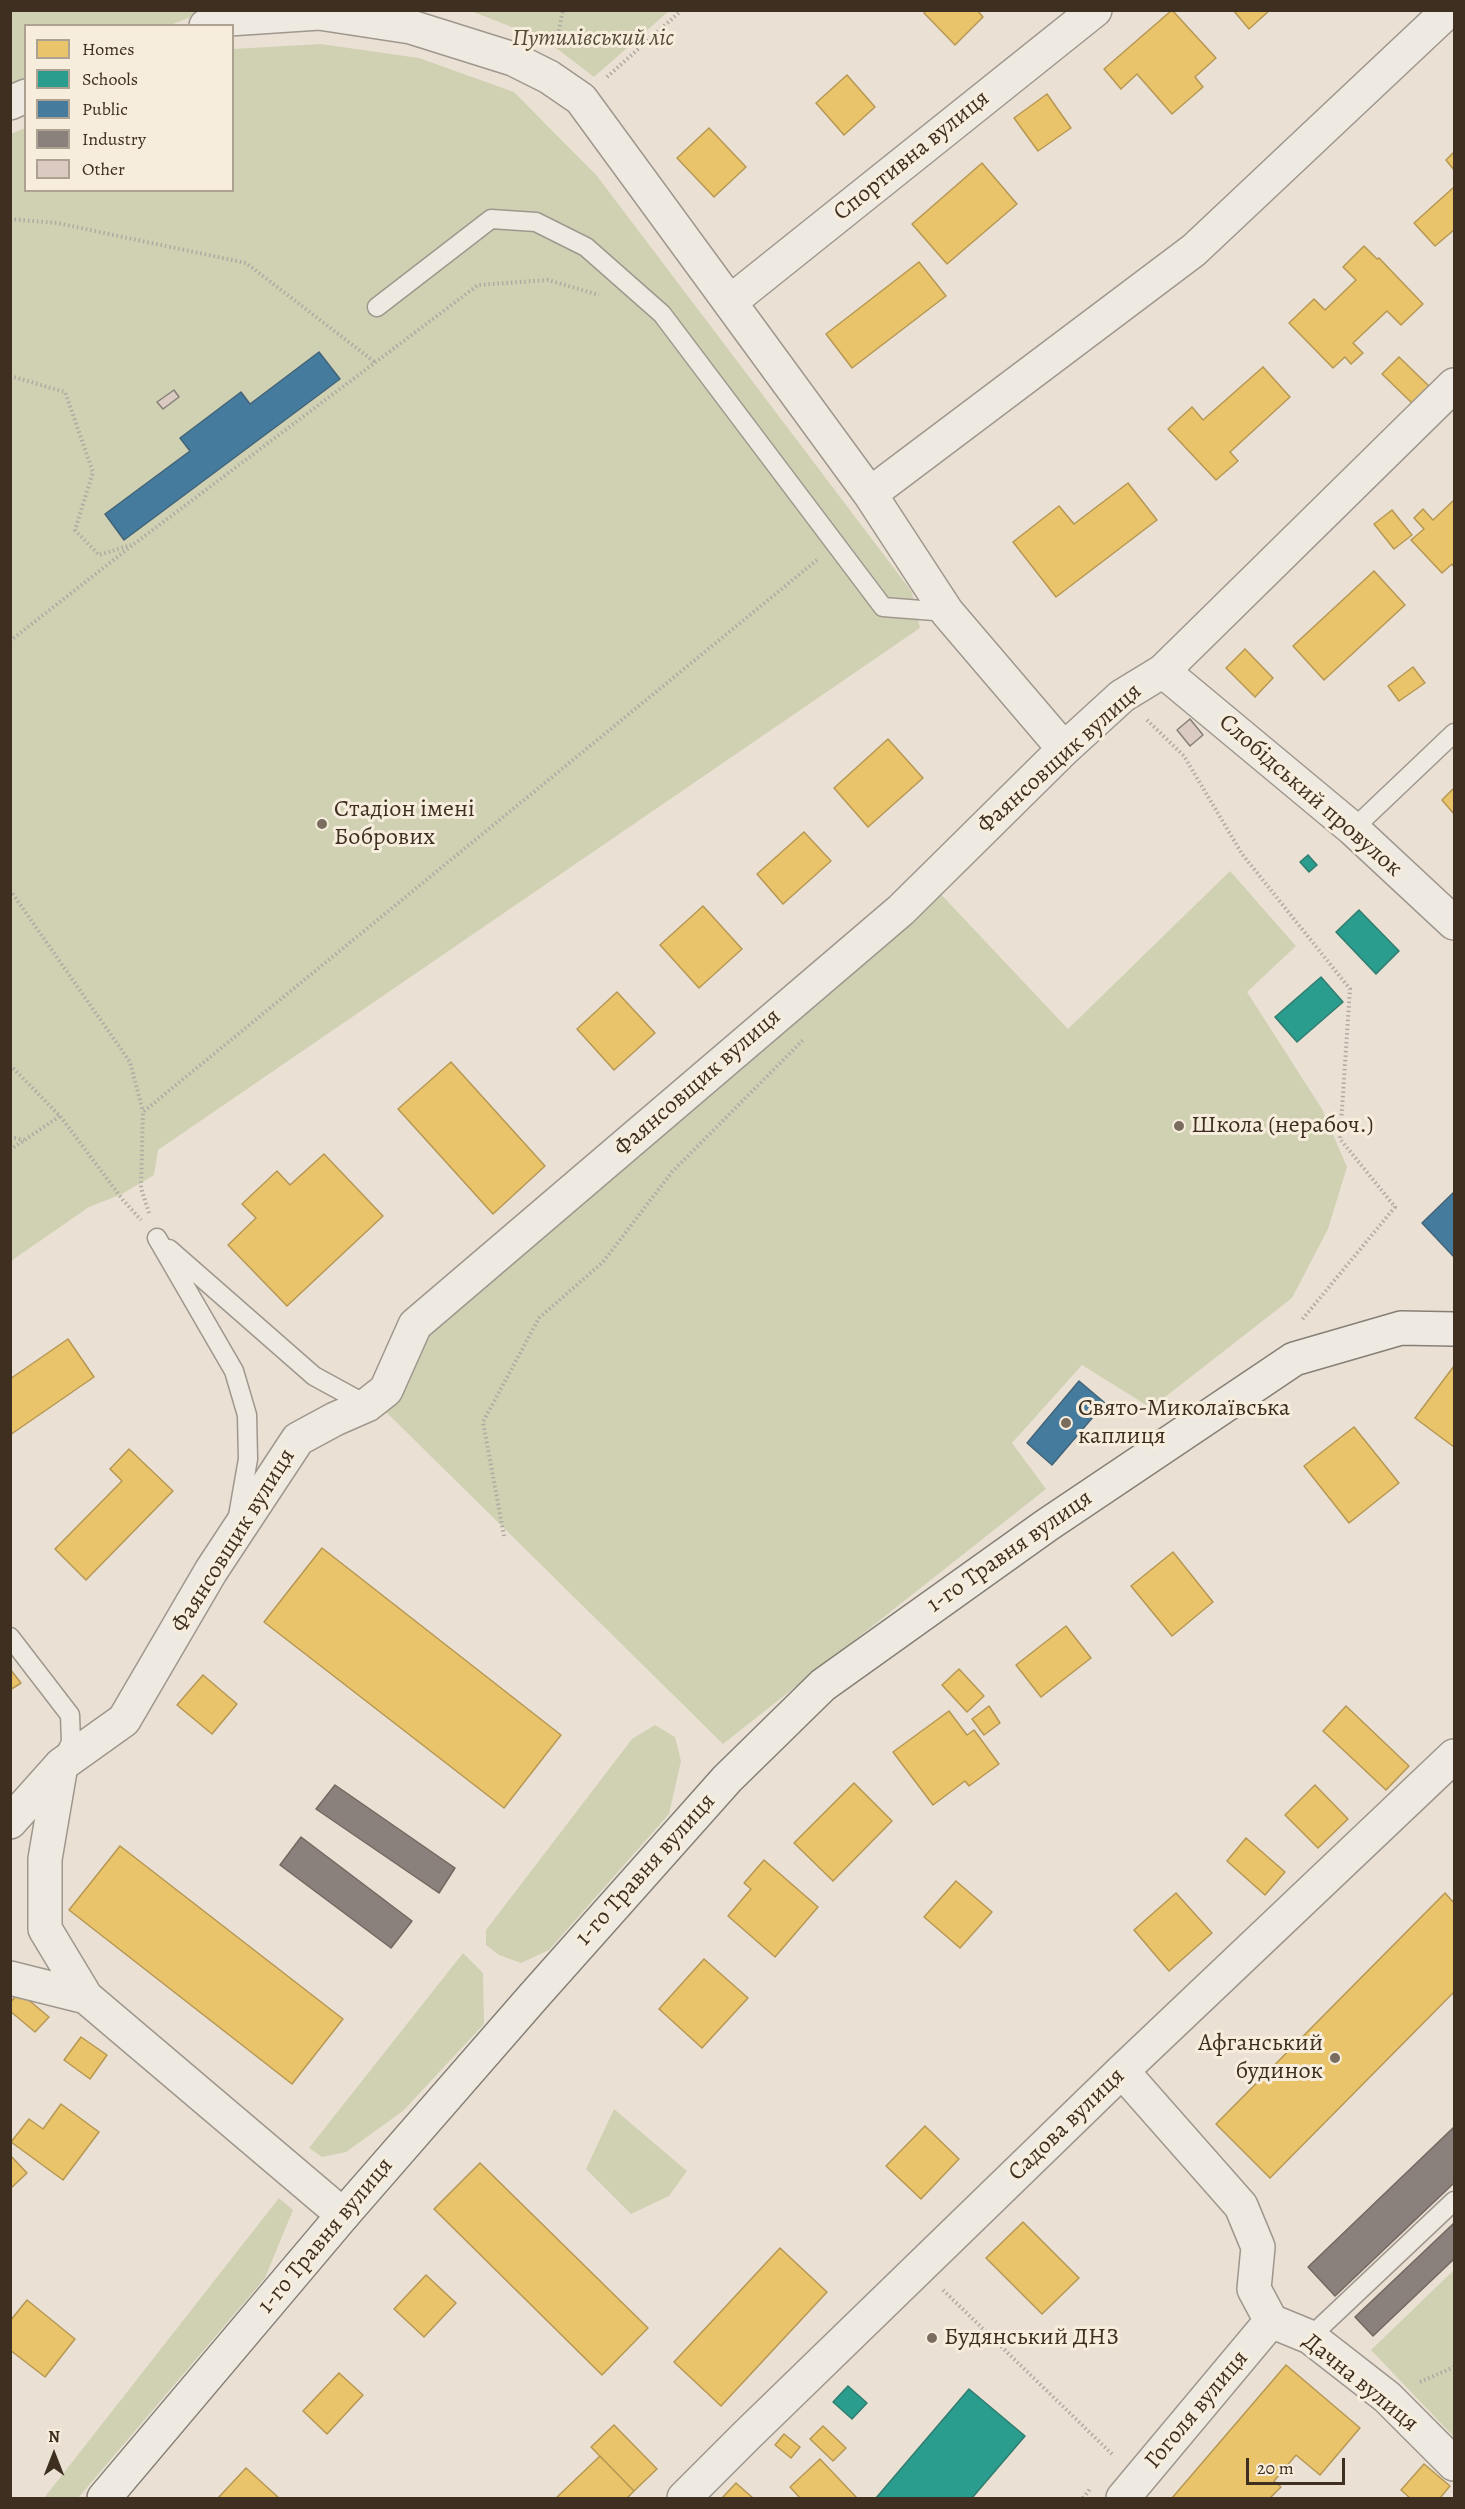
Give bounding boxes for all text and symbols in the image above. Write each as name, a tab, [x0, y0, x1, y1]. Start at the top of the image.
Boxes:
legend	[24, 24, 234, 192]
park label: Путилівський ліс	[512, 25, 674, 53]
text: Homes	[82, 37, 134, 61]
text: Schools	[82, 67, 138, 91]
street label: Спортивна вулиця	[828, 84, 996, 228]
text: Public	[82, 97, 128, 121]
text: Industry	[82, 127, 146, 151]
text: Other	[82, 157, 125, 181]
street label: Фаянсовщик вулиця	[972, 678, 1148, 840]
street label: Слобідський провулок	[1212, 708, 1408, 884]
place label: Стадіон імені Бобрових	[334, 796, 475, 852]
marker: Стадіон імені Бобрових	[315, 817, 329, 831]
street label: Фаянсовщик вулиця	[609, 1003, 787, 1163]
place label: Школа (нерабоч.)	[1191, 1112, 1374, 1140]
marker: Школа (нерабоч.)	[1172, 1119, 1186, 1133]
place label: Свято-Миколаївська каплиця	[1078, 1395, 1290, 1451]
marker: Свято-Миколаївська каплиця	[1059, 1416, 1073, 1430]
street label: Фаянсовщик вулиця	[166, 1444, 302, 1638]
street label: 1-го Травня вулиця	[922, 1484, 1098, 1620]
street label: 1-го Травня вулиця	[570, 1788, 722, 1952]
place label: Афганський будинок	[1198, 2030, 1323, 2086]
marker: Афганський будинок	[1328, 2051, 1342, 2065]
street label: Садова вулиця	[1003, 2062, 1131, 2188]
street label: 1-го Травня вулиця	[252, 2152, 400, 2320]
place label: Будянський ДНЗ	[944, 2324, 1119, 2352]
street label: Дачна вулиця	[1296, 2327, 1424, 2439]
marker: Будянський ДНЗ	[925, 2331, 939, 2345]
street label: Гоголя вулиця	[1139, 2345, 1255, 2475]
north arrow	[24, 2425, 84, 2485]
text: N	[48, 2426, 60, 2448]
scale bar	[1249, 2446, 1348, 2484]
text: 20 m	[1257, 2456, 1294, 2480]

